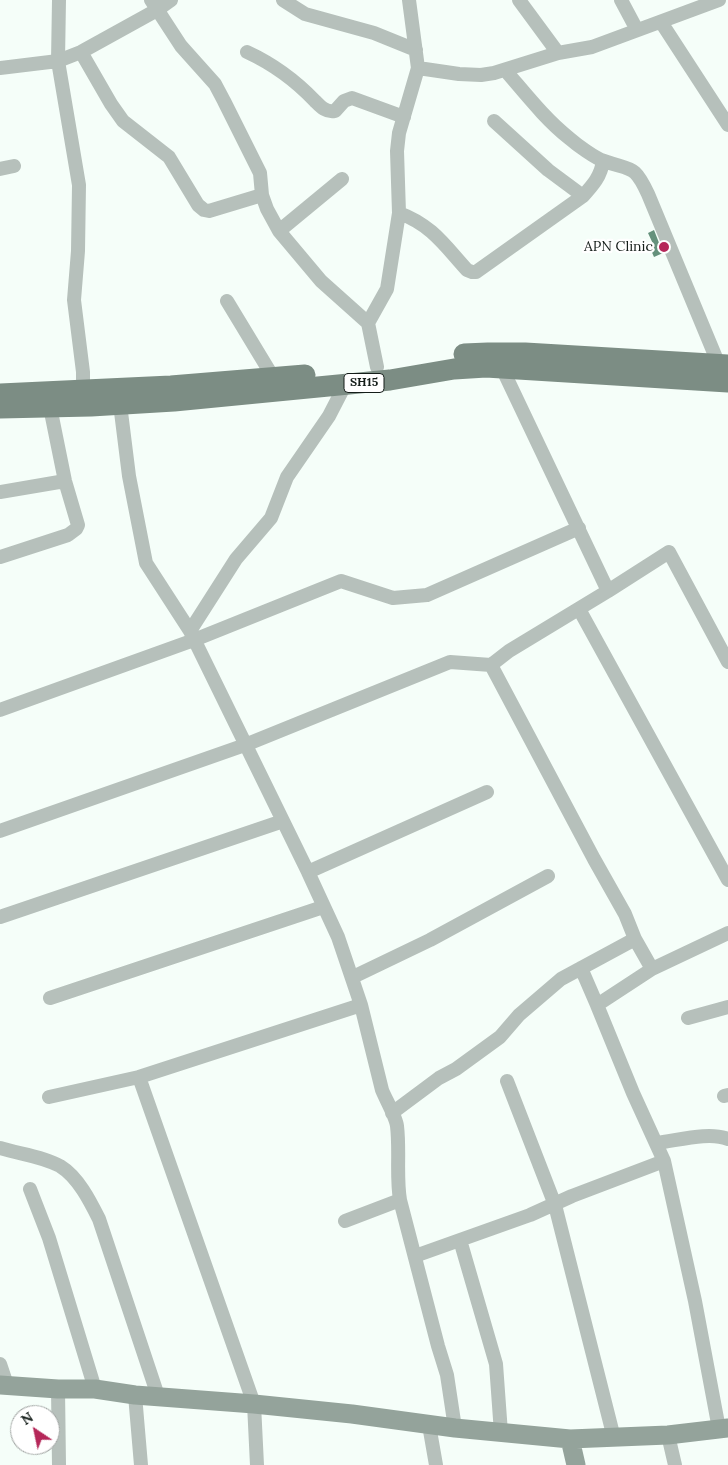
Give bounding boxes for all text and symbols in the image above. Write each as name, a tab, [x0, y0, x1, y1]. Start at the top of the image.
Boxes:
place label: APN Clinic	[584, 239, 653, 255]
marker: APN Clinic	[657, 240, 671, 254]
road number: SH15	[344, 373, 384, 392]
north arrow	[10, 1405, 60, 1455]
text: N	[18, 1408, 37, 1429]

